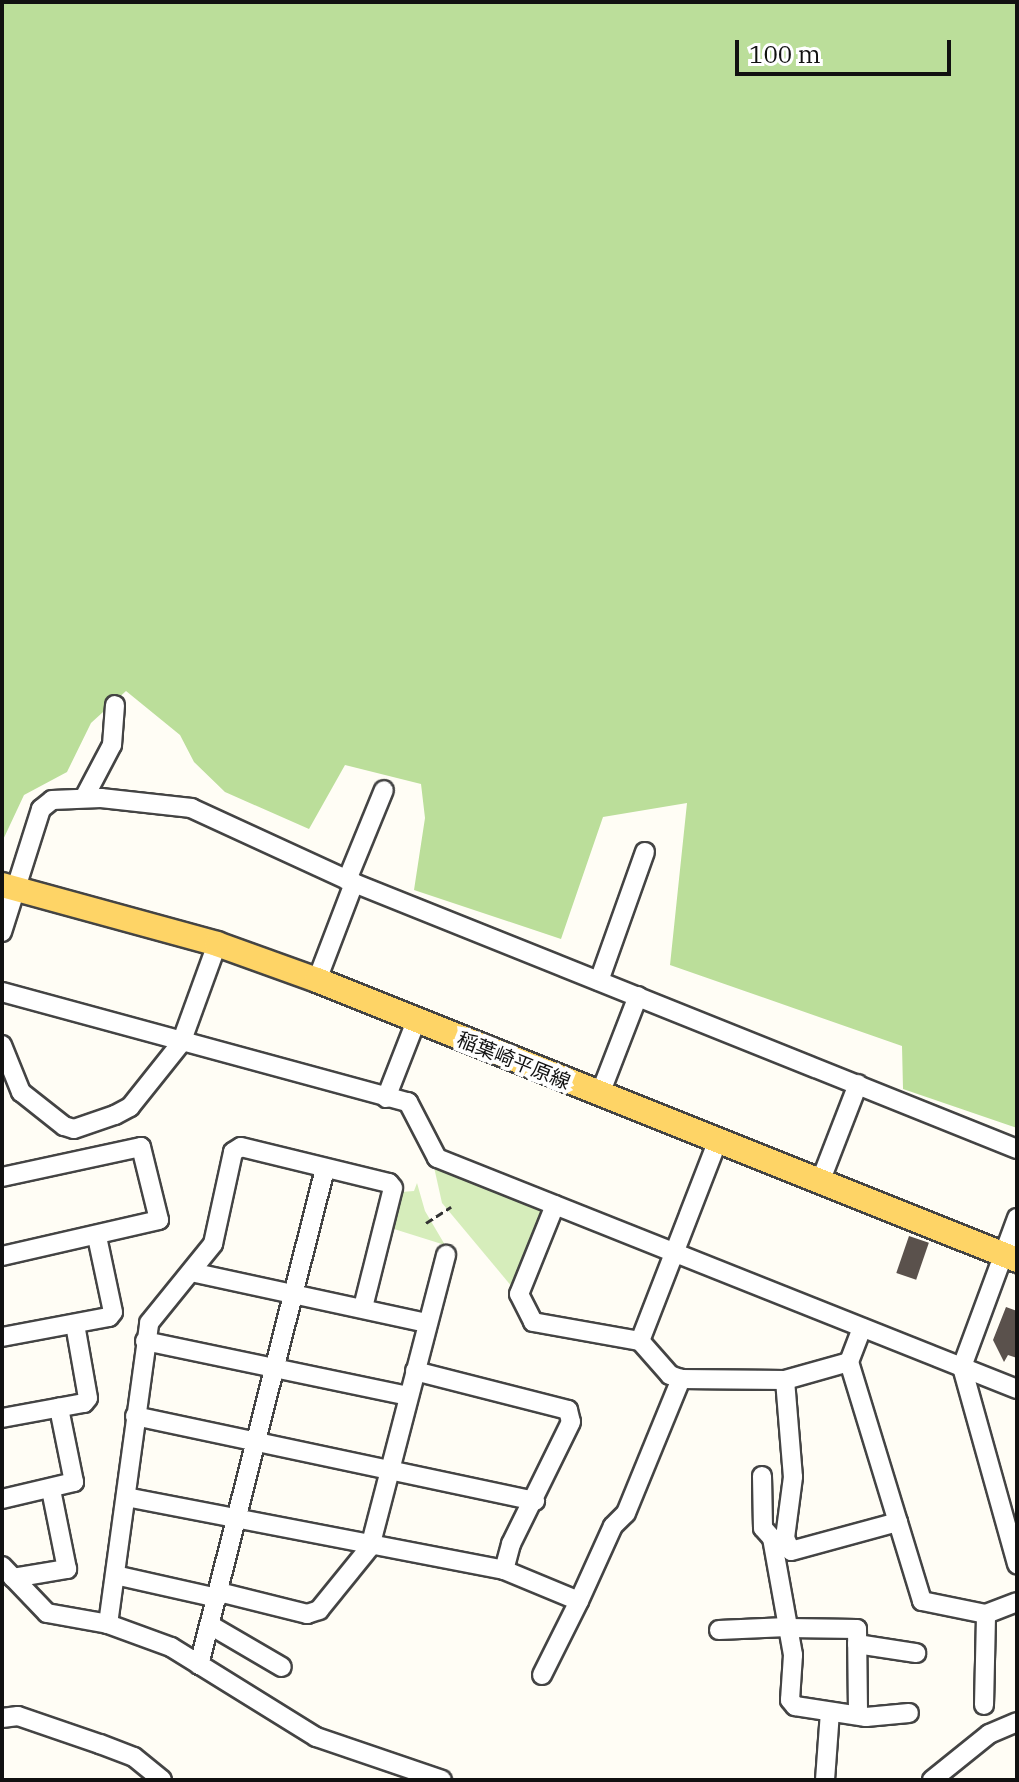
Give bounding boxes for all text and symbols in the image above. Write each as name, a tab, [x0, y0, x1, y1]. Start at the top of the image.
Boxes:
scale bar	[739, 24, 955, 74]
text: 100 m	[749, 38, 821, 70]
street label: 稲葉崎平原線	[454, 1026, 574, 1094]

